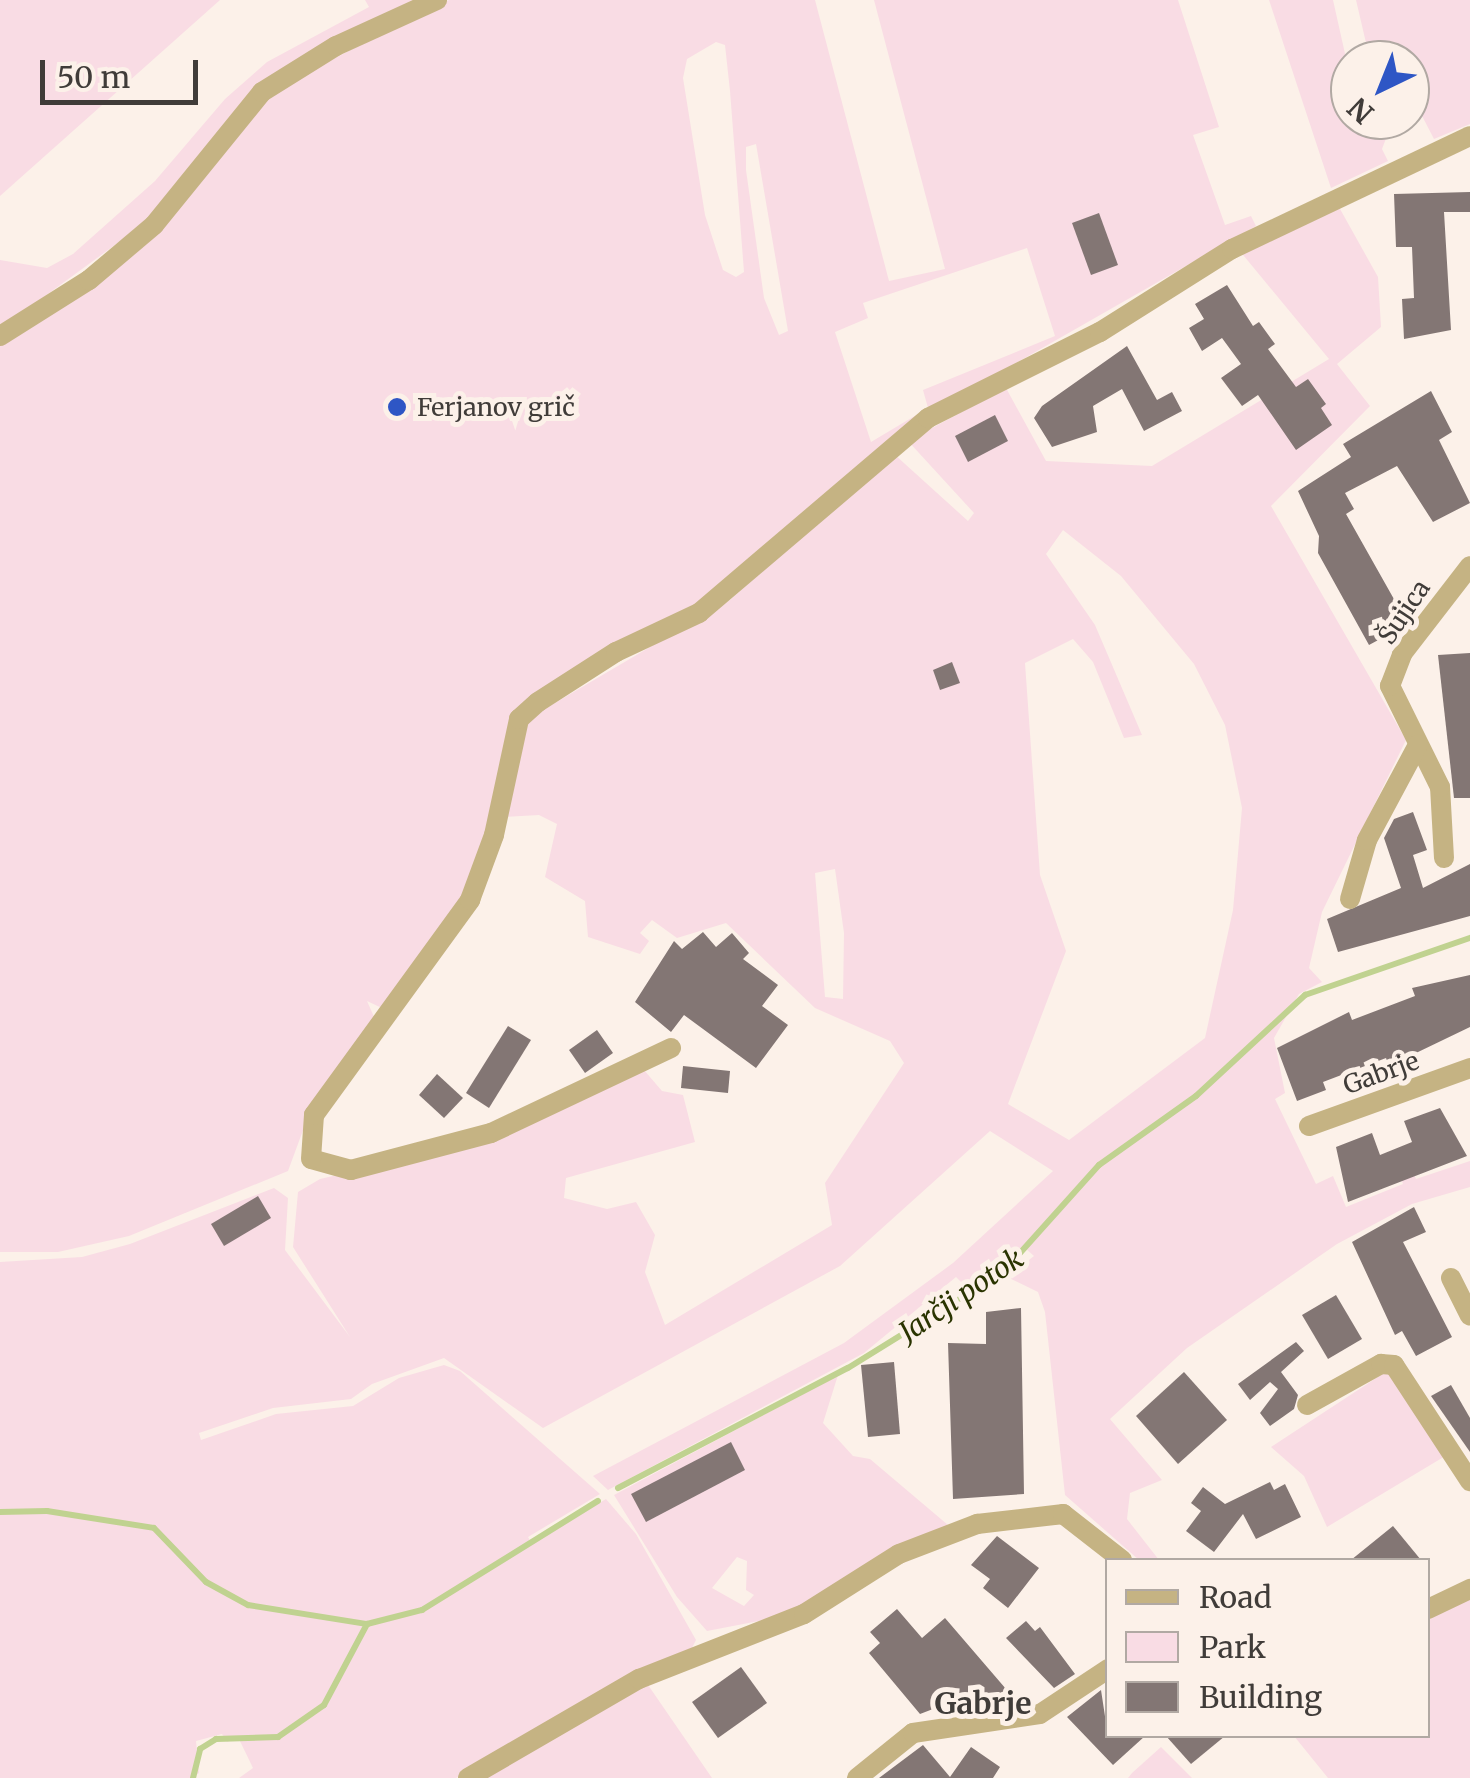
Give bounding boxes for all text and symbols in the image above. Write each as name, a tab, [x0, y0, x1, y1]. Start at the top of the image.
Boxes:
scale bar	[45, 40, 202, 102]
north arrow	[1330, 40, 1430, 140]
text: 50 m	[57, 58, 130, 96]
text: N	[1341, 90, 1381, 131]
place label: Ferjanov grič	[417, 392, 575, 422]
marker: Ferjanov grič	[386, 396, 408, 418]
street label: Šujica	[1372, 574, 1436, 650]
street label: Gabrje	[1339, 1046, 1423, 1100]
water label: Jarčji potok	[893, 1241, 1029, 1349]
legend	[1105, 1558, 1430, 1738]
text: Road	[1199, 1578, 1272, 1616]
text: Park	[1199, 1628, 1266, 1666]
text: Building	[1199, 1678, 1322, 1716]
district label: Gabrje	[935, 1685, 1031, 1721]

